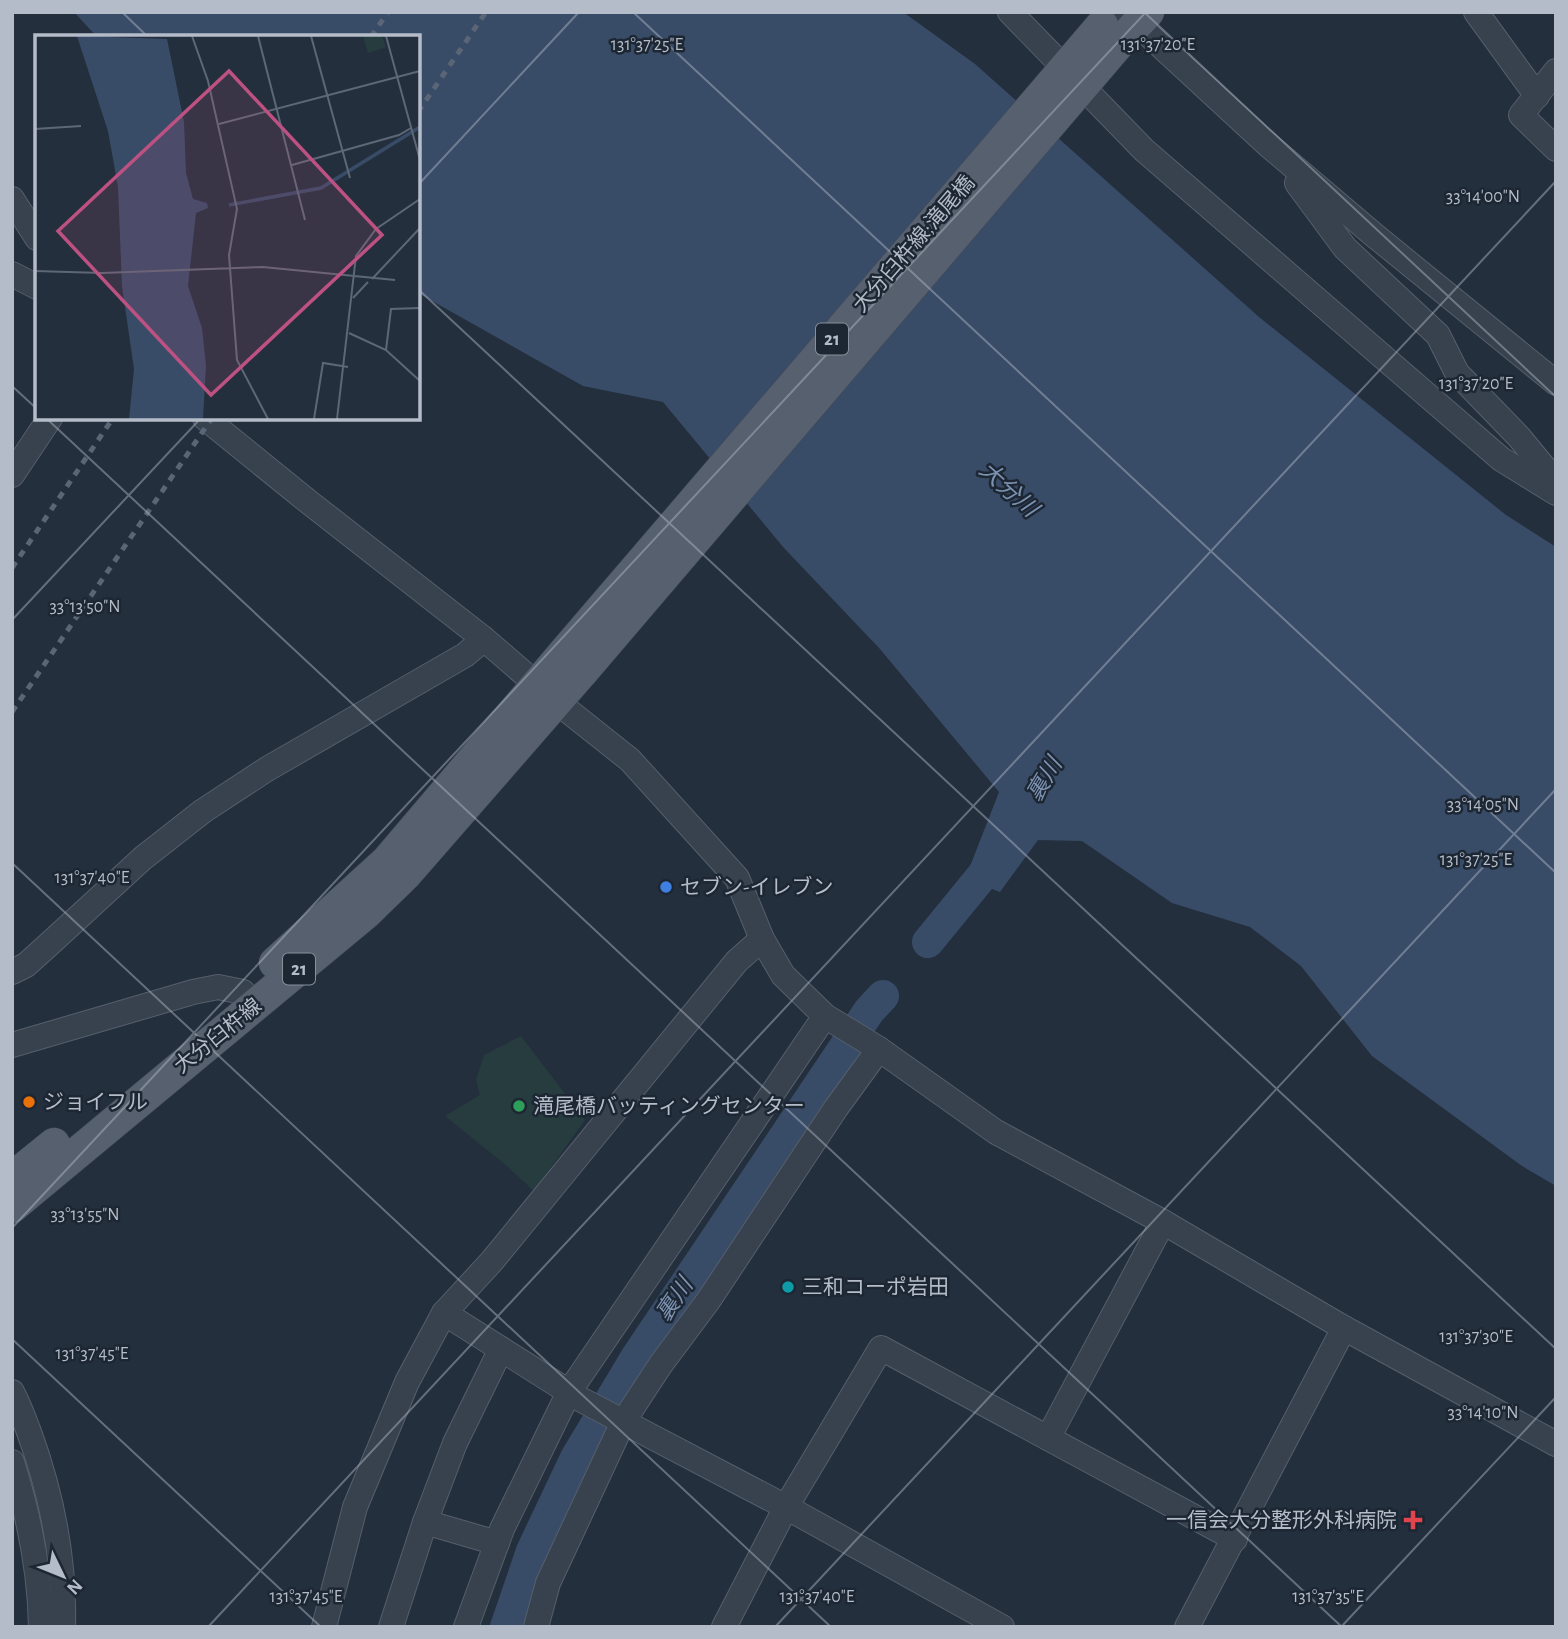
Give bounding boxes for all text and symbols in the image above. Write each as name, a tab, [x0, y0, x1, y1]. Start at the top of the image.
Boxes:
inset map	[35, 35, 420, 420]
text: 131°37'25"E	[611, 36, 684, 54]
text: 131°37'20"E	[1121, 36, 1196, 54]
street label: 大分臼杵線;滝尾橋	[849, 171, 979, 316]
text: 33°14'00"N	[1446, 188, 1520, 206]
road number: 21	[816, 324, 848, 354]
text: 131°37'20"E	[1439, 375, 1514, 393]
water label: 大分川	[975, 457, 1045, 524]
text: 33°13'50"N	[49, 598, 121, 616]
water label: 裏川	[1022, 751, 1068, 806]
text: 33°14'05"N	[1447, 796, 1519, 814]
text: 131°37'25"E	[1440, 851, 1513, 869]
text: 131°37'40"E	[55, 869, 130, 887]
place label: セブン-イレブン	[680, 875, 833, 898]
marker: セブン-イレブン	[658, 879, 674, 895]
road number: 21	[283, 953, 315, 984]
street label: 大分臼杵線	[170, 994, 265, 1077]
place label: ジョイフル	[43, 1092, 148, 1113]
marker: ジョイフル	[21, 1094, 37, 1110]
place label: 滝尾橋バッティングセンター	[533, 1095, 805, 1117]
marker: 滝尾橋バッティングセンター	[511, 1098, 527, 1114]
text: 33°13'55"N	[50, 1206, 120, 1224]
water label: 裏川	[651, 1271, 699, 1325]
place label: 三和コーポ岩田	[802, 1276, 949, 1298]
marker: 三和コーポ岩田	[780, 1279, 796, 1295]
text: 131°37'30"E	[1439, 1328, 1513, 1346]
text: 131°37'45"E	[56, 1345, 129, 1363]
text: 33°14'10"N	[1448, 1404, 1518, 1422]
place label: 一信会大分整形外科病院	[1166, 1509, 1397, 1531]
marker: 一信会大分整形外科病院	[1403, 1510, 1423, 1530]
north arrow	[28, 1541, 98, 1611]
text: N	[63, 1575, 86, 1598]
text: 131°37'45"E	[270, 1588, 343, 1606]
text: 131°37'40"E	[780, 1588, 855, 1606]
text: 131°37'35"E	[1292, 1588, 1364, 1606]

